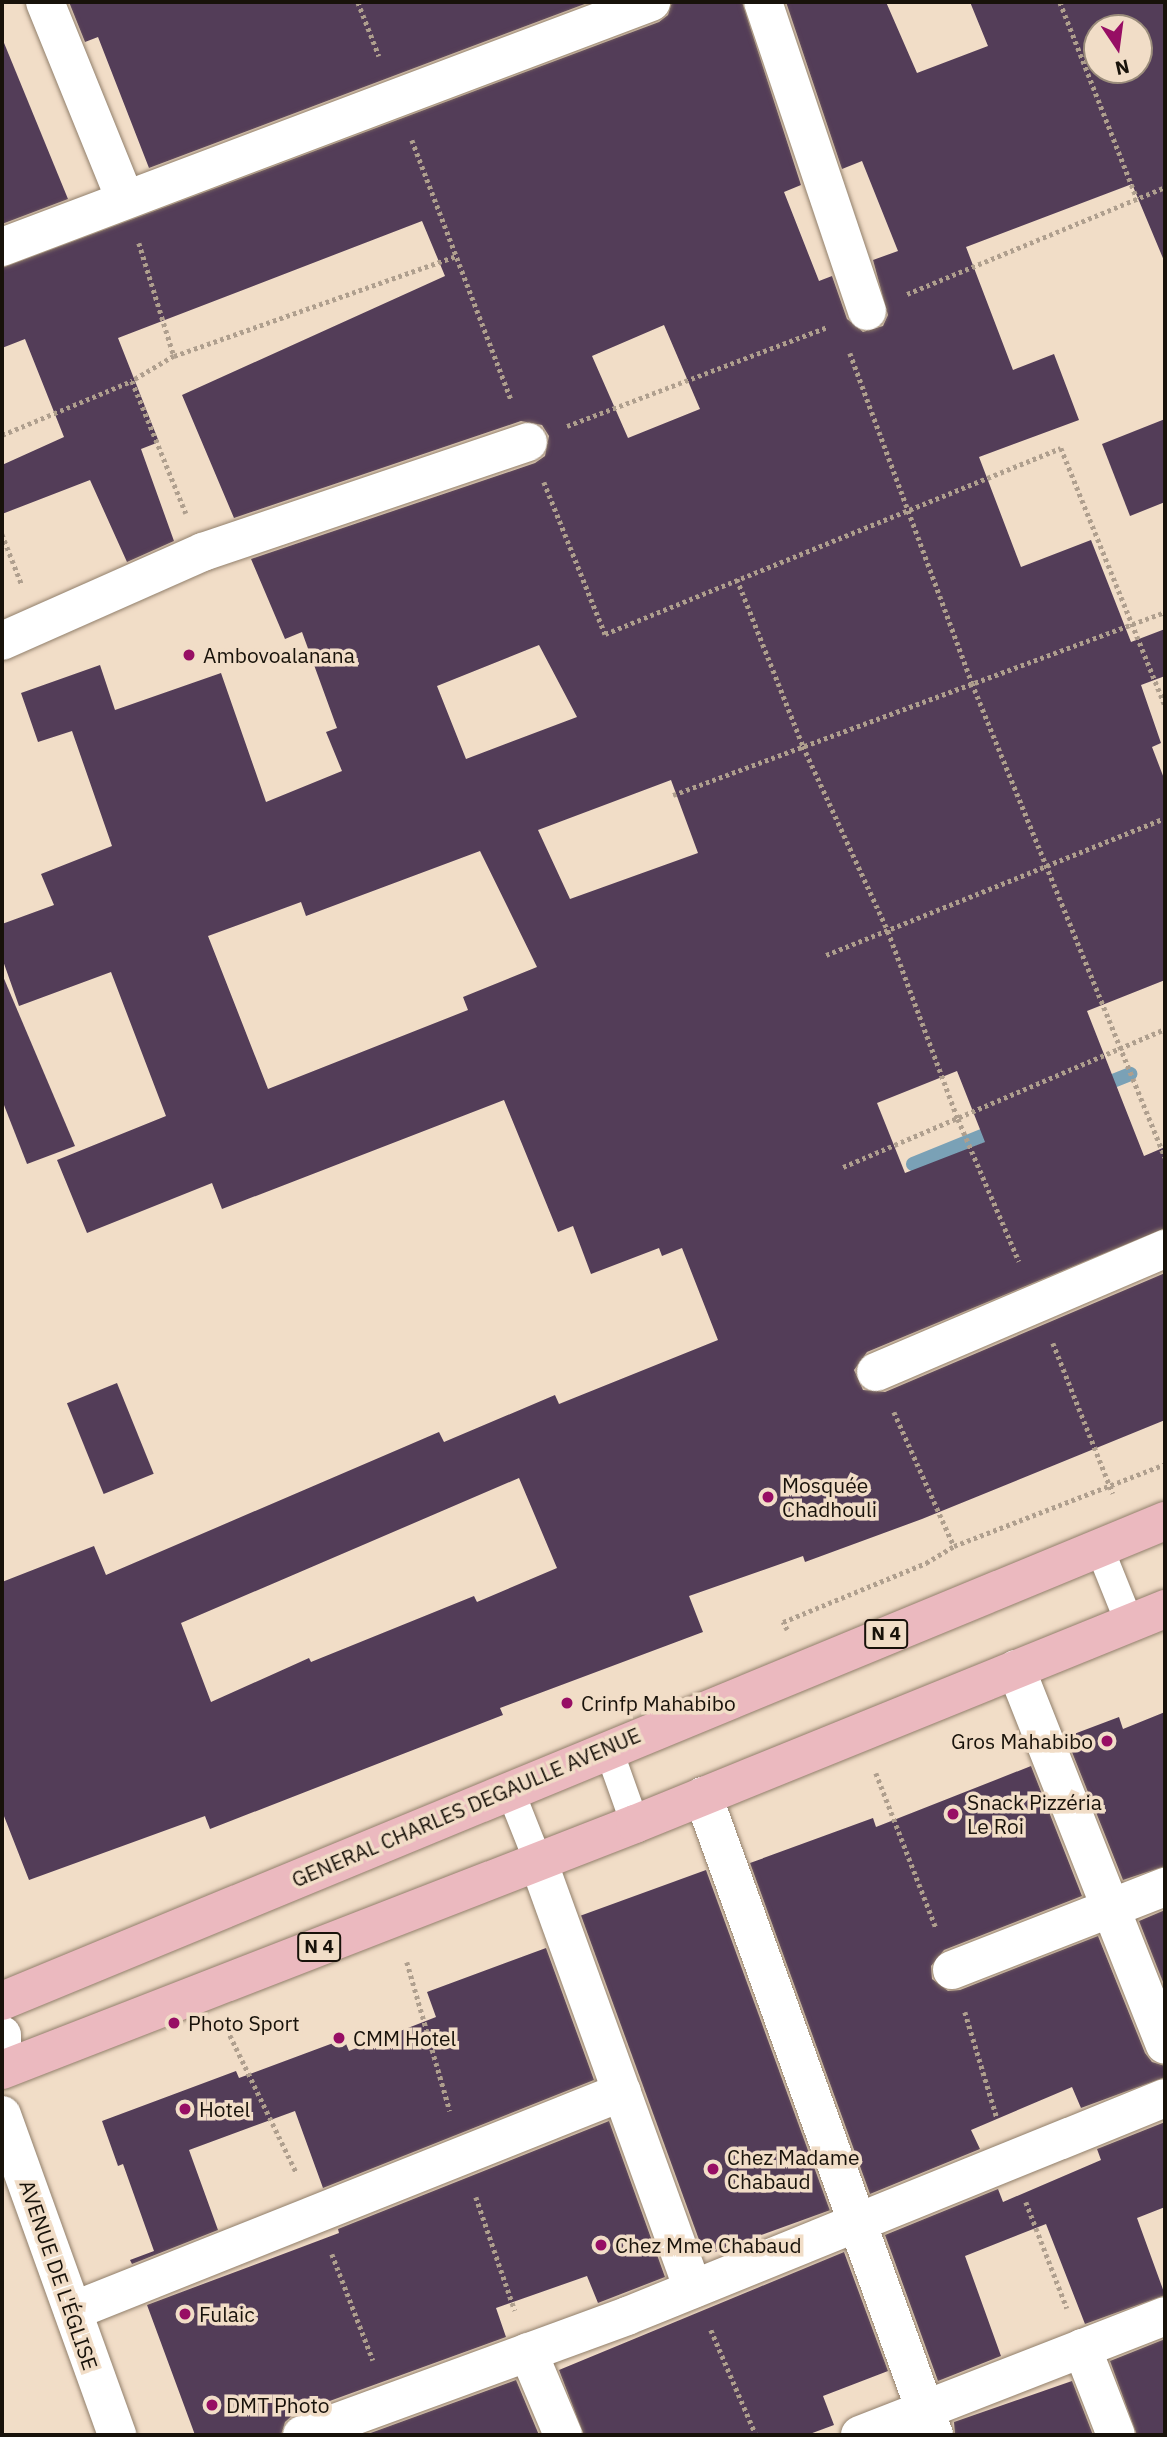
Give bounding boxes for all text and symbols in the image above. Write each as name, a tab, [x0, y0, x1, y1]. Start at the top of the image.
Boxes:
north arrow	[1083, 14, 1153, 84]
text: N	[1113, 54, 1132, 81]
place label: Ambovoalanana	[203, 642, 355, 668]
marker: Ambovoalanana	[181, 647, 197, 663]
place label: Mosquée Chadhouli	[782, 1472, 877, 1522]
marker: Mosquée Chadhouli	[760, 1489, 776, 1505]
road number: N 4	[863, 1618, 909, 1650]
place label: Crinfp Mahabibo	[581, 1690, 736, 1716]
marker: Crinfp Mahabibo	[559, 1695, 575, 1711]
street label: GENERAL CHARLES DEGAULLE AVENUE	[288, 1722, 644, 1892]
place label: Gros Mahabibo	[951, 1728, 1093, 1754]
marker: Gros Mahabibo	[1099, 1733, 1115, 1749]
place label: Snack Pizzéria Le Roi	[967, 1789, 1102, 1839]
marker: Snack Pizzéria Le Roi	[945, 1806, 961, 1822]
road number: N 4	[296, 1932, 342, 1963]
place label: Photo Sport	[188, 2010, 300, 2036]
marker: Photo Sport	[166, 2015, 182, 2031]
place label: CMM Hotel	[353, 2025, 456, 2051]
marker: CMM Hotel	[331, 2030, 347, 2046]
place label: Hotel	[199, 2096, 250, 2122]
marker: Hotel	[177, 2101, 193, 2117]
place label: Chez Madame Chabaud	[727, 2144, 860, 2194]
marker: Chez Madame Chabaud	[705, 2161, 721, 2177]
street label: AVENUE DE L'ÉGLISE	[15, 2177, 103, 2373]
place label: Chez Mme Chabaud	[615, 2232, 802, 2258]
marker: Chez Mme Chabaud	[593, 2237, 609, 2253]
place label: Fulaic	[199, 2301, 255, 2327]
marker: Fulaic	[177, 2306, 193, 2322]
place label: DMT Photo	[226, 2392, 330, 2418]
marker: DMT Photo	[204, 2397, 220, 2413]

